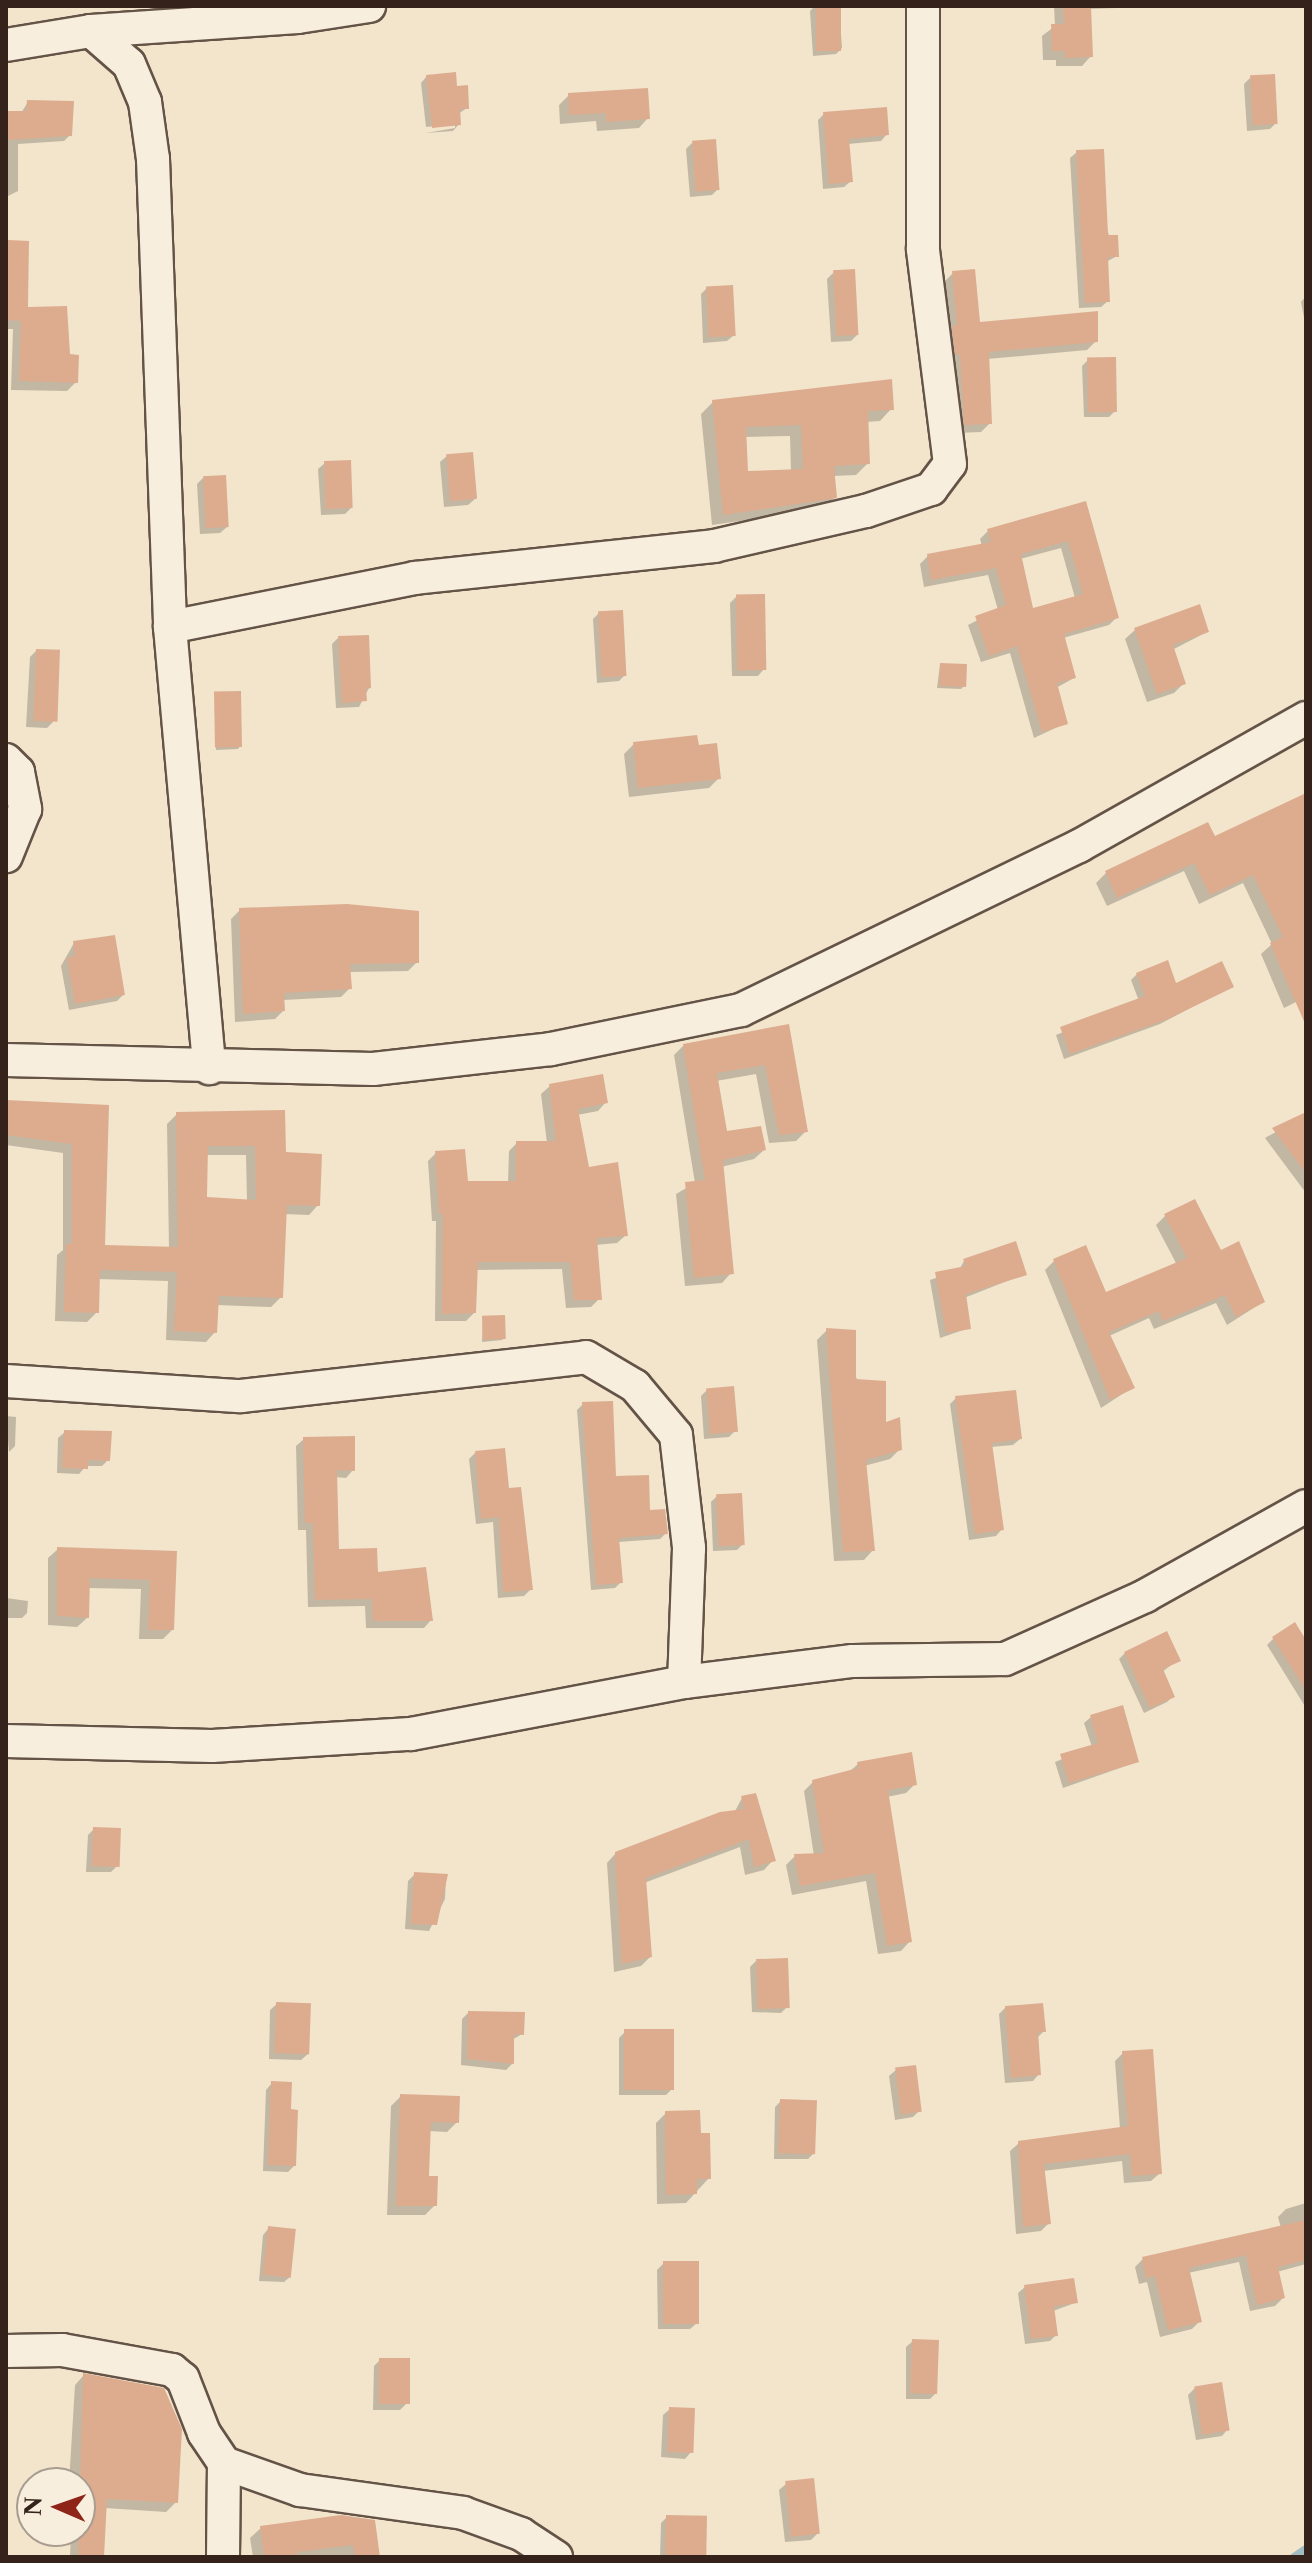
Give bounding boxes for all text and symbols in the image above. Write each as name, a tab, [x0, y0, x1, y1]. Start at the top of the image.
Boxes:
north arrow	[16, 2467, 96, 2547]
text: N	[20, 2496, 47, 2516]

